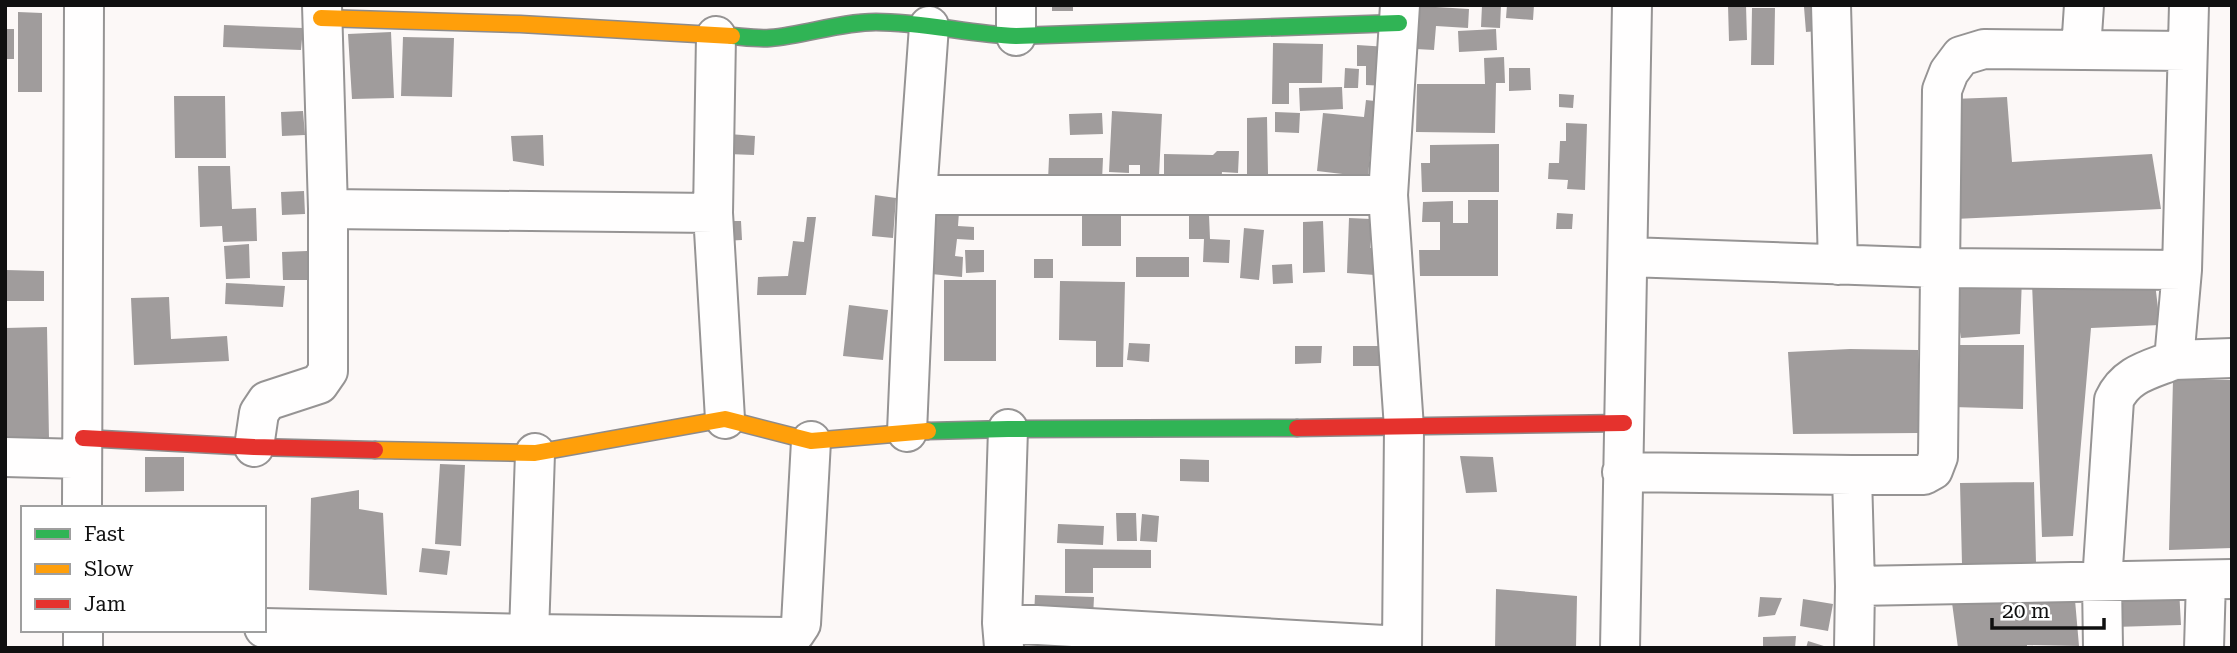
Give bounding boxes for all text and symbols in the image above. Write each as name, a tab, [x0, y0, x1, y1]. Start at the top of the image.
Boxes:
legend	[21, 506, 266, 632]
text: Fast	[84, 522, 125, 546]
text: Slow	[84, 557, 134, 581]
scale bar	[1992, 586, 2104, 630]
text: Jam	[84, 592, 126, 616]
text: 20 m	[2002, 599, 2050, 623]

